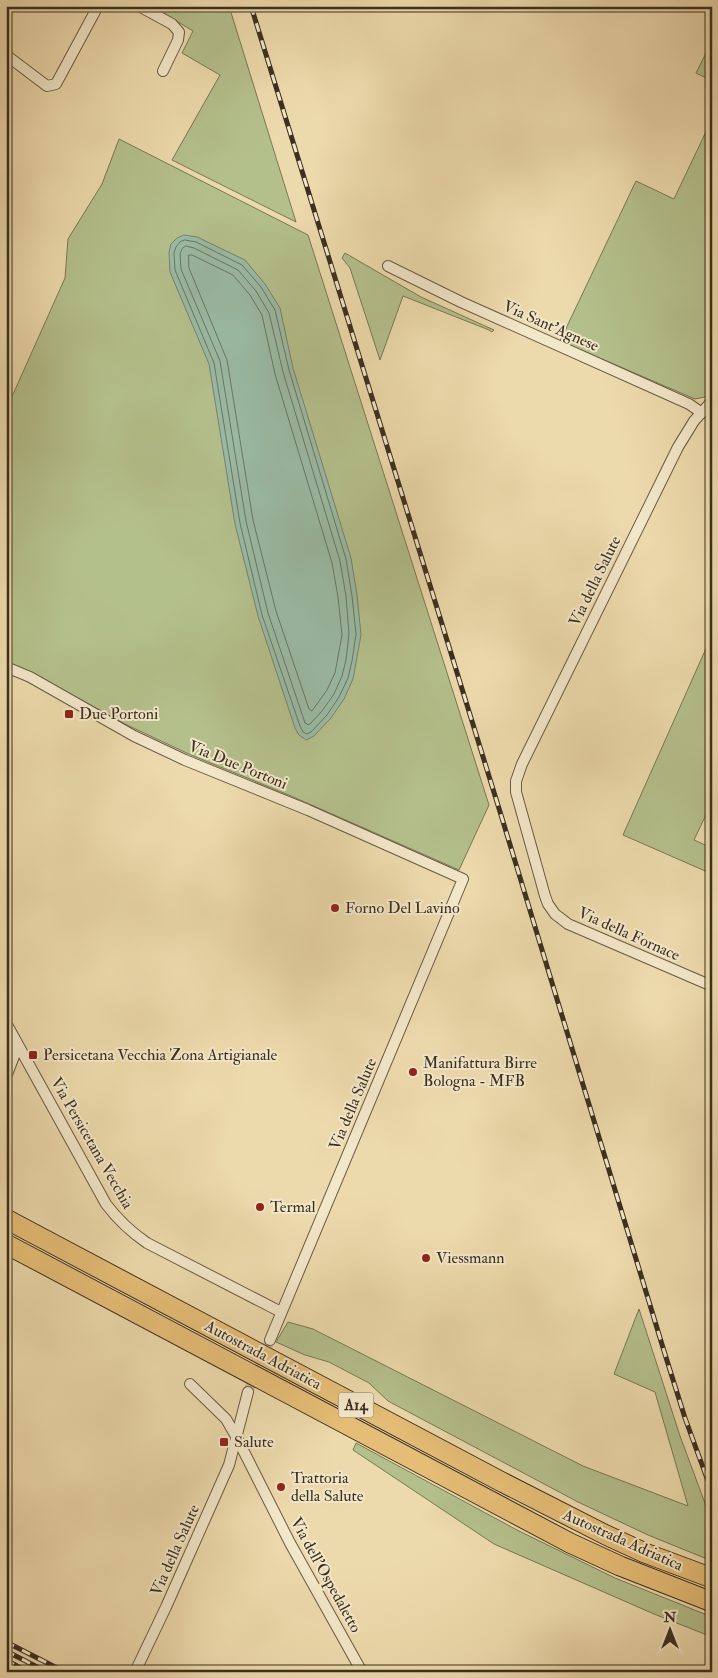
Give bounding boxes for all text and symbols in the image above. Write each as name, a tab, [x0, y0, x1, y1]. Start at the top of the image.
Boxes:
street label: Via Sant'Agnese	[500, 296, 602, 356]
street label: Via della Salute	[565, 532, 626, 629]
place label: Due Portoni	[79, 704, 158, 724]
marker: Due Portoni	[63, 708, 75, 720]
street label: Via Due Portoni	[186, 736, 290, 794]
place label: Forno Del Lavino	[345, 898, 460, 918]
marker: Forno Del Lavino	[329, 902, 341, 914]
street label: Via della Fornace	[575, 903, 683, 966]
place label: Persicetana Vecchia Zona Artigianale	[43, 1045, 278, 1065]
marker: Persicetana Vecchia Zona Artigianale	[27, 1049, 39, 1061]
place label: Manifattura Birre Bologna - MFB	[423, 1053, 537, 1091]
street label: Via della Salute	[325, 1055, 381, 1153]
marker: Manifattura Birre Bologna - MFB	[407, 1066, 419, 1078]
street label: Via Persicetana Vecchia	[46, 1074, 138, 1213]
place label: Termal	[270, 1197, 316, 1217]
marker: Termal	[254, 1201, 266, 1213]
place label: Viessmann	[436, 1248, 505, 1268]
marker: Viessmann	[420, 1252, 432, 1264]
street label: Autostrada Adriatica	[200, 1315, 325, 1394]
road number: A14	[338, 1392, 374, 1418]
place label: Salute	[234, 1432, 274, 1452]
marker: Salute	[218, 1436, 230, 1448]
place label: Trattoria della Salute	[291, 1468, 364, 1506]
marker: Trattoria della Salute	[275, 1481, 287, 1493]
street label: Via della Salute	[146, 1501, 204, 1599]
street label: Autostrada Adriatica	[559, 1504, 687, 1576]
street label: Via dell'Ospedaletto	[285, 1514, 366, 1637]
north arrow	[646, 1606, 696, 1656]
text: N	[663, 1609, 677, 1626]

